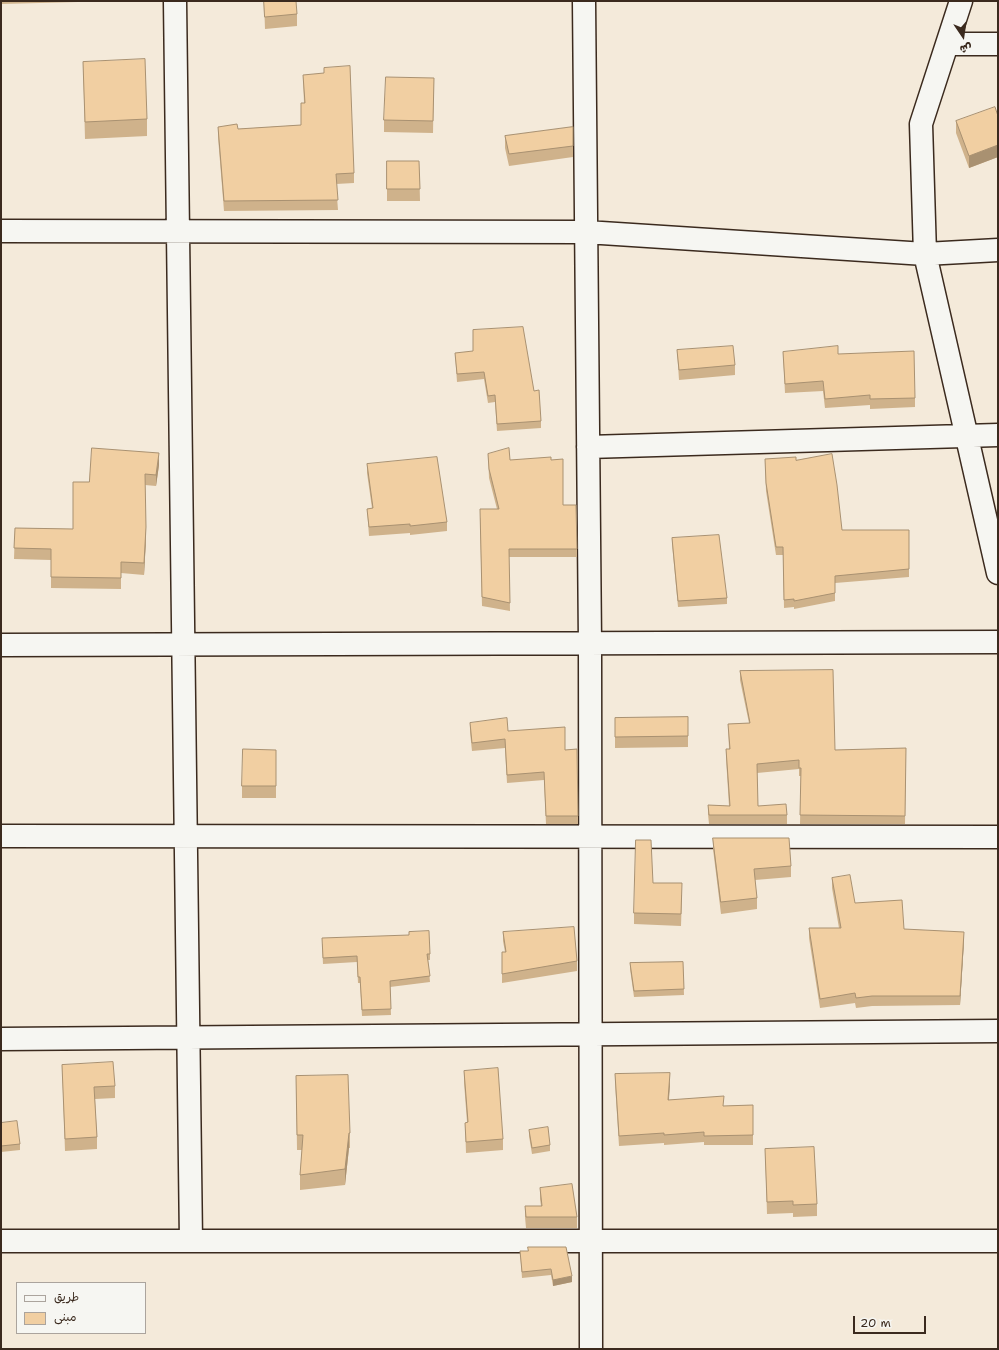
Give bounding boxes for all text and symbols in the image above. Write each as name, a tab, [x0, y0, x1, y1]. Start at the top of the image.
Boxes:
north arrow	[943, 16, 983, 56]
text: ش	[958, 40, 973, 57]
legend	[16, 1282, 146, 1334]
text: طريق	[54, 1289, 79, 1305]
scale bar	[855, 1308, 928, 1334]
text: مبنى	[54, 1309, 77, 1325]
text: 20 m	[860, 1315, 891, 1331]

